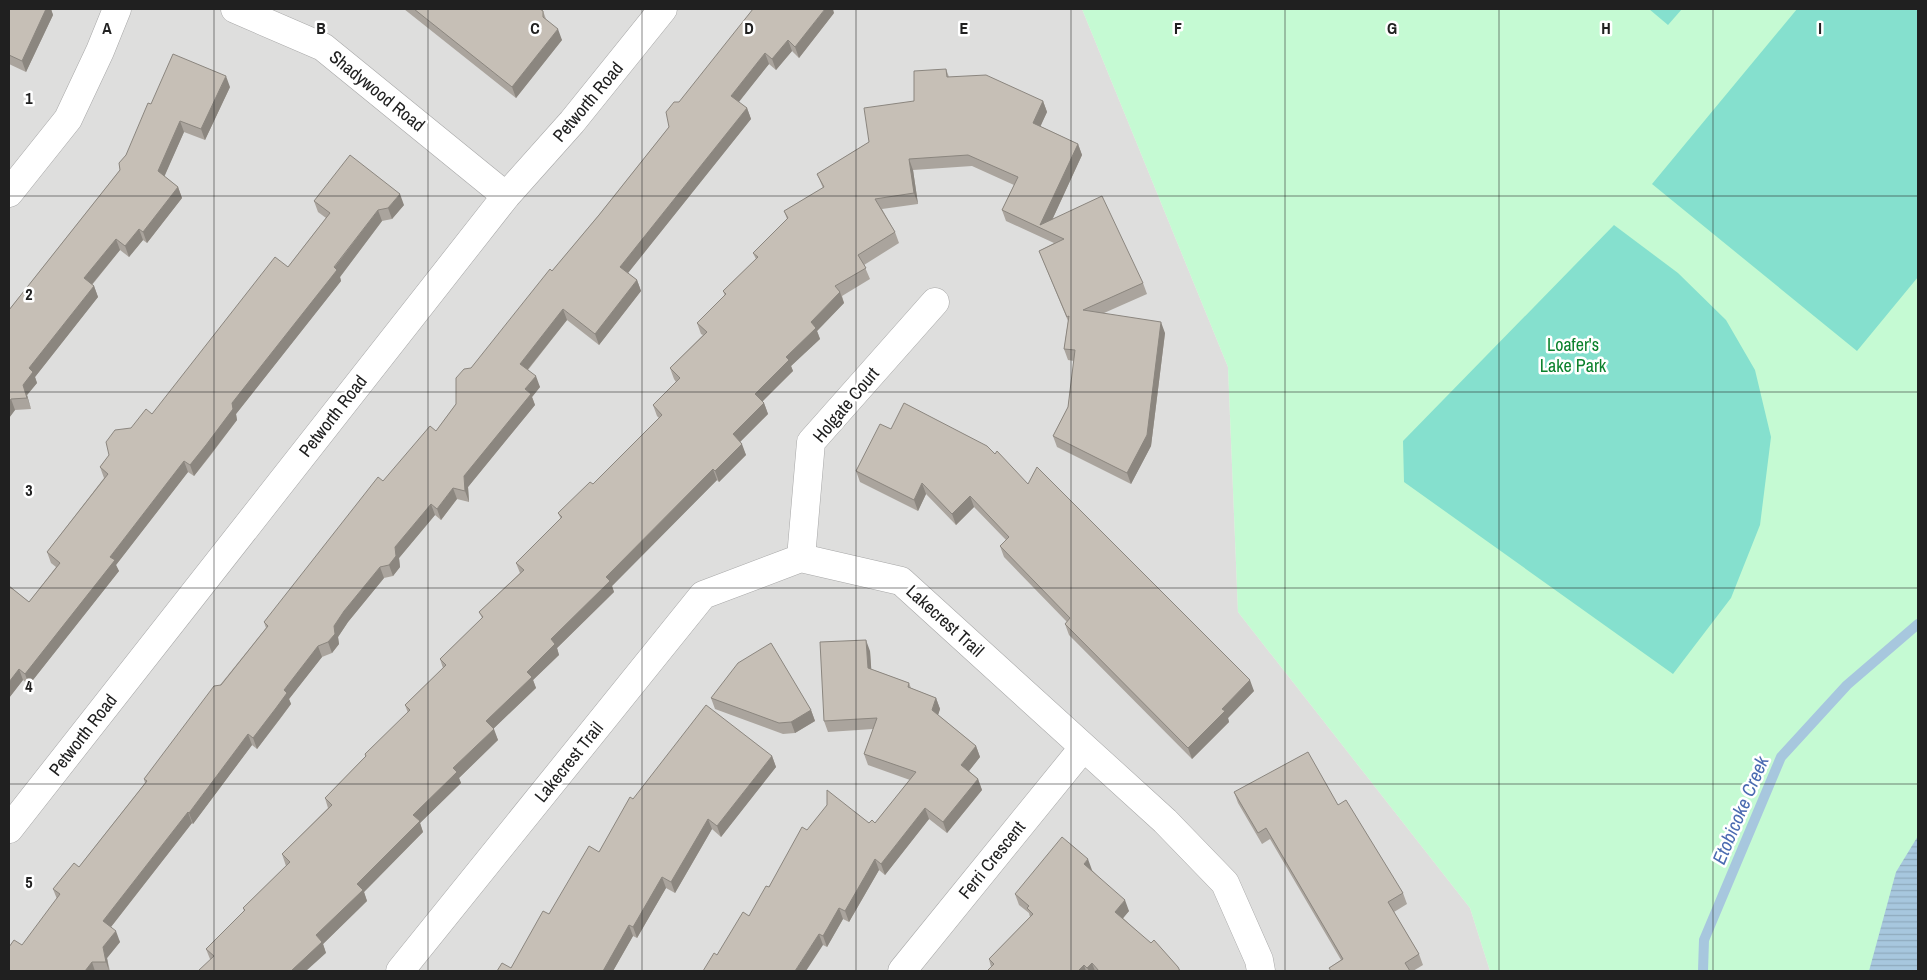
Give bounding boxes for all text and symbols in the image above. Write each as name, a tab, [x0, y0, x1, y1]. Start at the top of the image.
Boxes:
text: A	[102, 17, 112, 39]
text: B	[316, 17, 326, 39]
text: C	[530, 17, 540, 39]
text: D	[744, 17, 754, 39]
text: E	[960, 17, 969, 39]
text: F	[1174, 17, 1182, 39]
text: G	[1387, 17, 1397, 39]
text: H	[1601, 17, 1611, 39]
text: I	[1818, 17, 1822, 39]
street label: Shadywood Road	[324, 44, 430, 137]
street label: Petworth Road	[547, 56, 629, 147]
text: 1	[25, 87, 33, 109]
text: 2	[25, 283, 33, 305]
park label: Loafer's Lake Park	[1540, 332, 1607, 378]
street label: Holgate Court	[807, 362, 884, 448]
street label: Petworth Road	[293, 370, 373, 462]
text: 3	[25, 479, 33, 501]
street label: Lakecrest Trail	[901, 579, 990, 662]
text: 4	[25, 675, 33, 697]
street label: Petworth Road	[43, 689, 123, 781]
street label: Lakecrest Trail	[528, 716, 609, 807]
water label: Etobicoke Creek	[1706, 751, 1775, 868]
street label: Ferri Crescent	[952, 815, 1031, 904]
text: 5	[25, 871, 33, 893]

